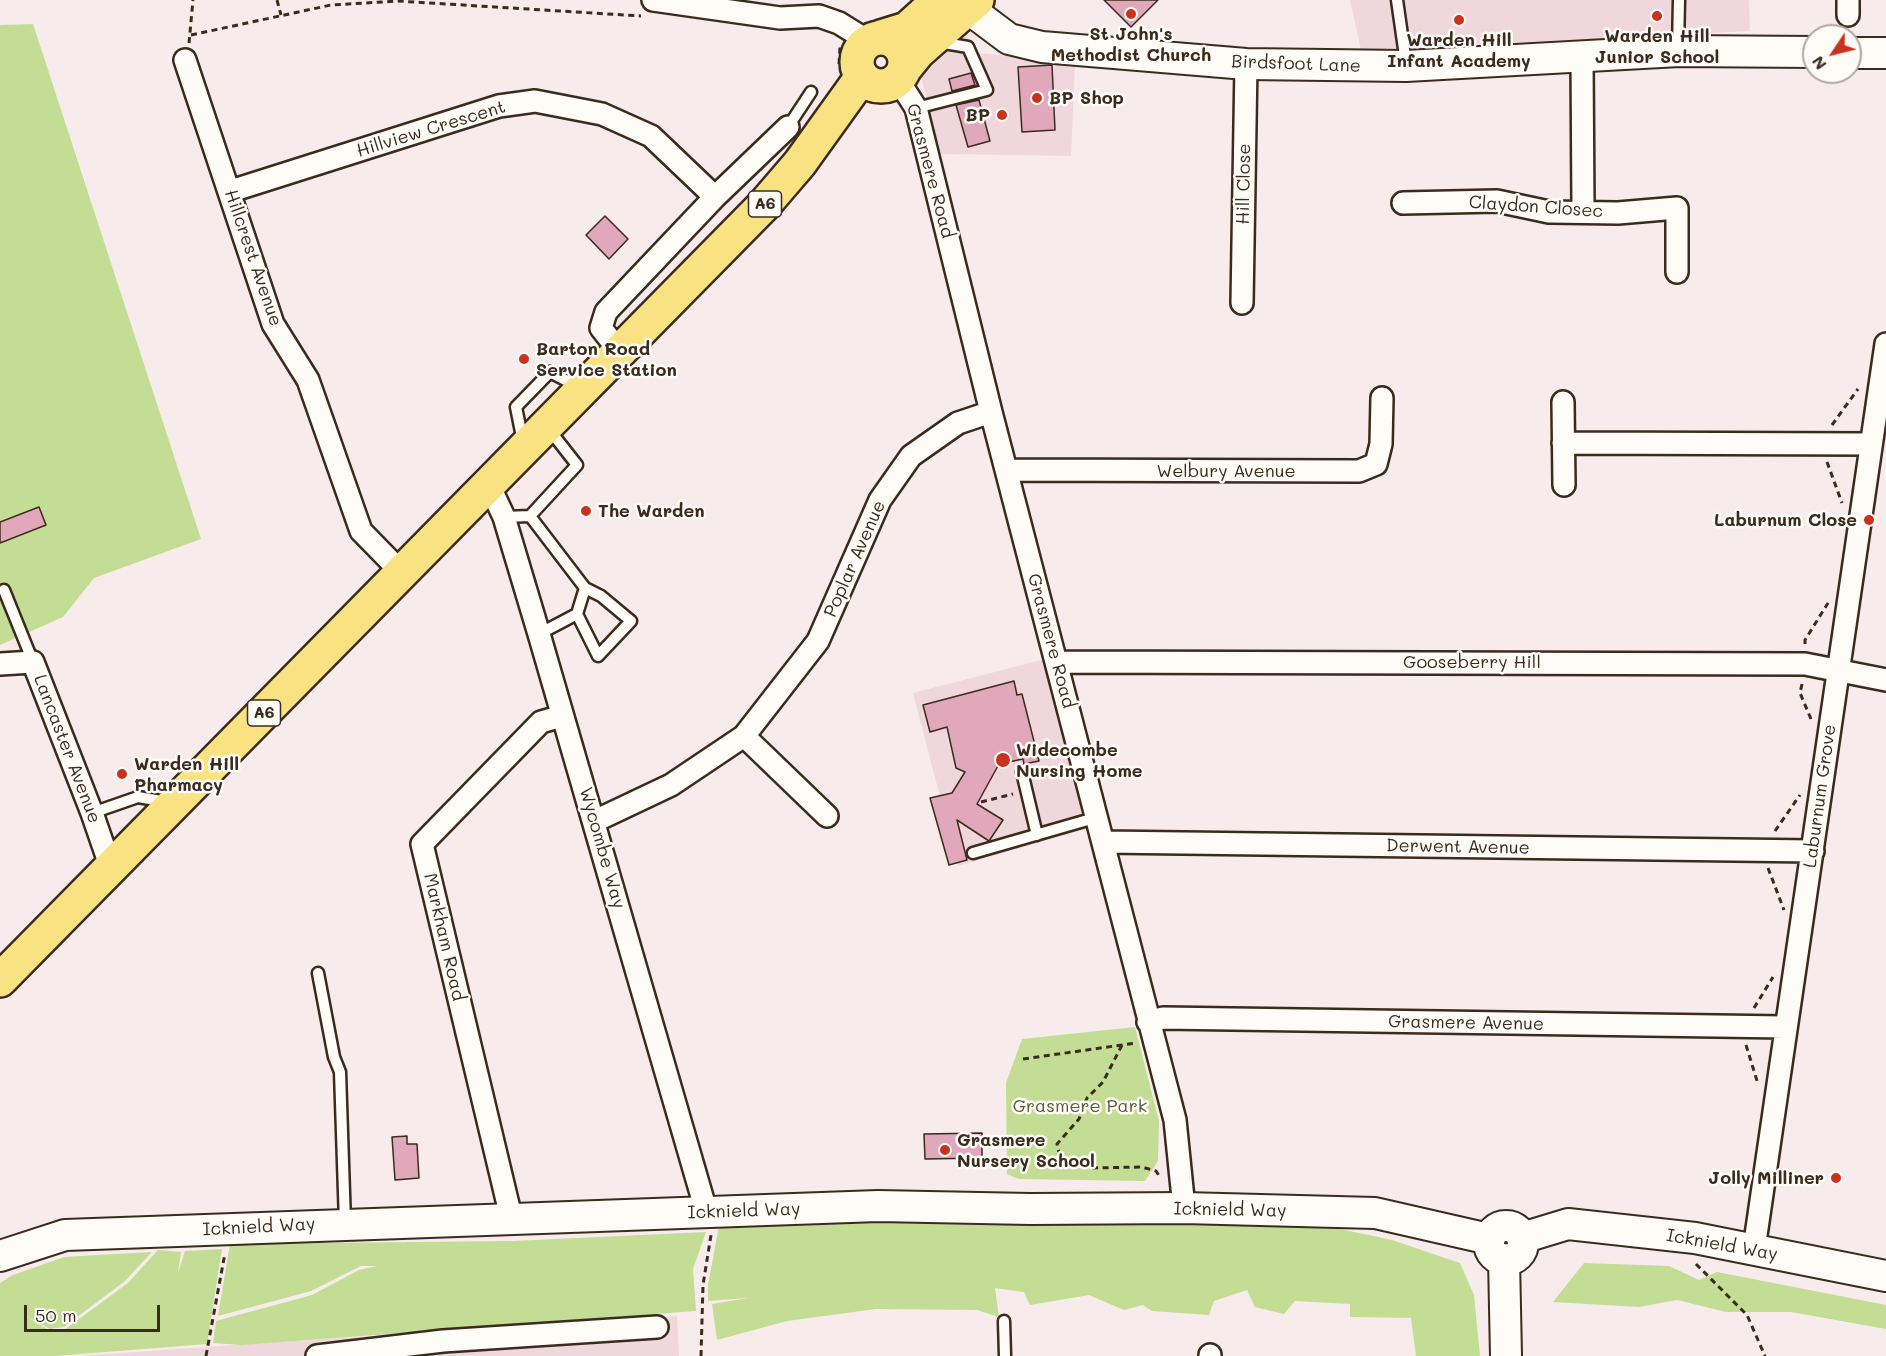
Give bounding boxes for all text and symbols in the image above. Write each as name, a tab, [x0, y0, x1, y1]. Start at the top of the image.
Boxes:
marker: St John's Methodist Church	[1124, 7, 1138, 21]
marker: Warden Hill Junior School	[1650, 9, 1664, 23]
marker: Warden Hill Infant Academy	[1452, 13, 1466, 27]
place label: St John's Methodist Church	[1051, 23, 1211, 66]
north arrow	[1802, 24, 1862, 84]
place label: Warden Hill Junior School	[1595, 25, 1719, 68]
place label: Warden Hill Infant Academy	[1387, 29, 1531, 72]
street label: Birdsfoot Lane	[1231, 51, 1361, 77]
text: N	[1806, 52, 1831, 74]
place label: BP Shop	[1049, 87, 1124, 109]
marker: BP Shop	[1030, 91, 1044, 105]
street label: Hillview Crescent	[354, 96, 508, 162]
street label: Grasmere Road	[902, 101, 958, 241]
place label: BP	[966, 104, 990, 126]
marker: BP	[995, 108, 1009, 122]
street label: Hill Close	[1232, 143, 1256, 225]
street label: Hillcrest Avenue	[220, 187, 286, 329]
road number: A6	[748, 191, 782, 217]
street label: Claydon Closec	[1468, 192, 1604, 222]
place label: Barton Road Service Station	[536, 338, 677, 380]
marker: Barton Road Service Station	[517, 352, 531, 366]
street label: Welbury Avenue	[1156, 460, 1296, 482]
street label: Poplar Avenue	[820, 497, 890, 621]
place label: The Warden	[598, 500, 705, 522]
marker: The Warden	[579, 504, 593, 518]
place label: Laburnum Close	[1714, 509, 1857, 531]
marker: Laburnum Close	[1862, 513, 1876, 527]
street label: Grasmere Road	[1023, 571, 1079, 711]
street label: Gooseberry Hill	[1403, 651, 1541, 673]
street label: Lancaster Avenue	[29, 672, 105, 826]
road number: A6	[248, 700, 280, 726]
street label: Laburnum Grove	[1799, 723, 1841, 869]
place label: Widecombe Nursing Home	[1016, 739, 1142, 782]
marker: Widecombe Nursing Home	[994, 751, 1012, 769]
place label: Warden Hill Pharmacy	[134, 753, 239, 795]
marker: Warden Hill Pharmacy	[115, 767, 129, 781]
street label: Wycombe Way	[574, 785, 630, 911]
street label: Derwent Avenue	[1386, 835, 1530, 859]
street label: Markham Road	[419, 871, 469, 1003]
street label: Grasmere Avenue	[1388, 1011, 1544, 1035]
park label: Grasmere Park	[1013, 1095, 1147, 1117]
place label: Grasmere Nursery School	[957, 1129, 1095, 1172]
marker: Grasmere Nursery School	[938, 1143, 952, 1157]
place label: Jolly Milliner	[1708, 1167, 1824, 1189]
marker: Jolly Milliner	[1829, 1171, 1843, 1185]
street label: Icknield Way	[687, 1198, 801, 1224]
street label: Icknield Way	[1173, 1198, 1287, 1222]
street label: Icknield Way	[202, 1213, 316, 1241]
street label: Icknield Way	[1665, 1225, 1779, 1265]
scale bar	[27, 1293, 164, 1331]
text: 50 m	[35, 1303, 77, 1327]

